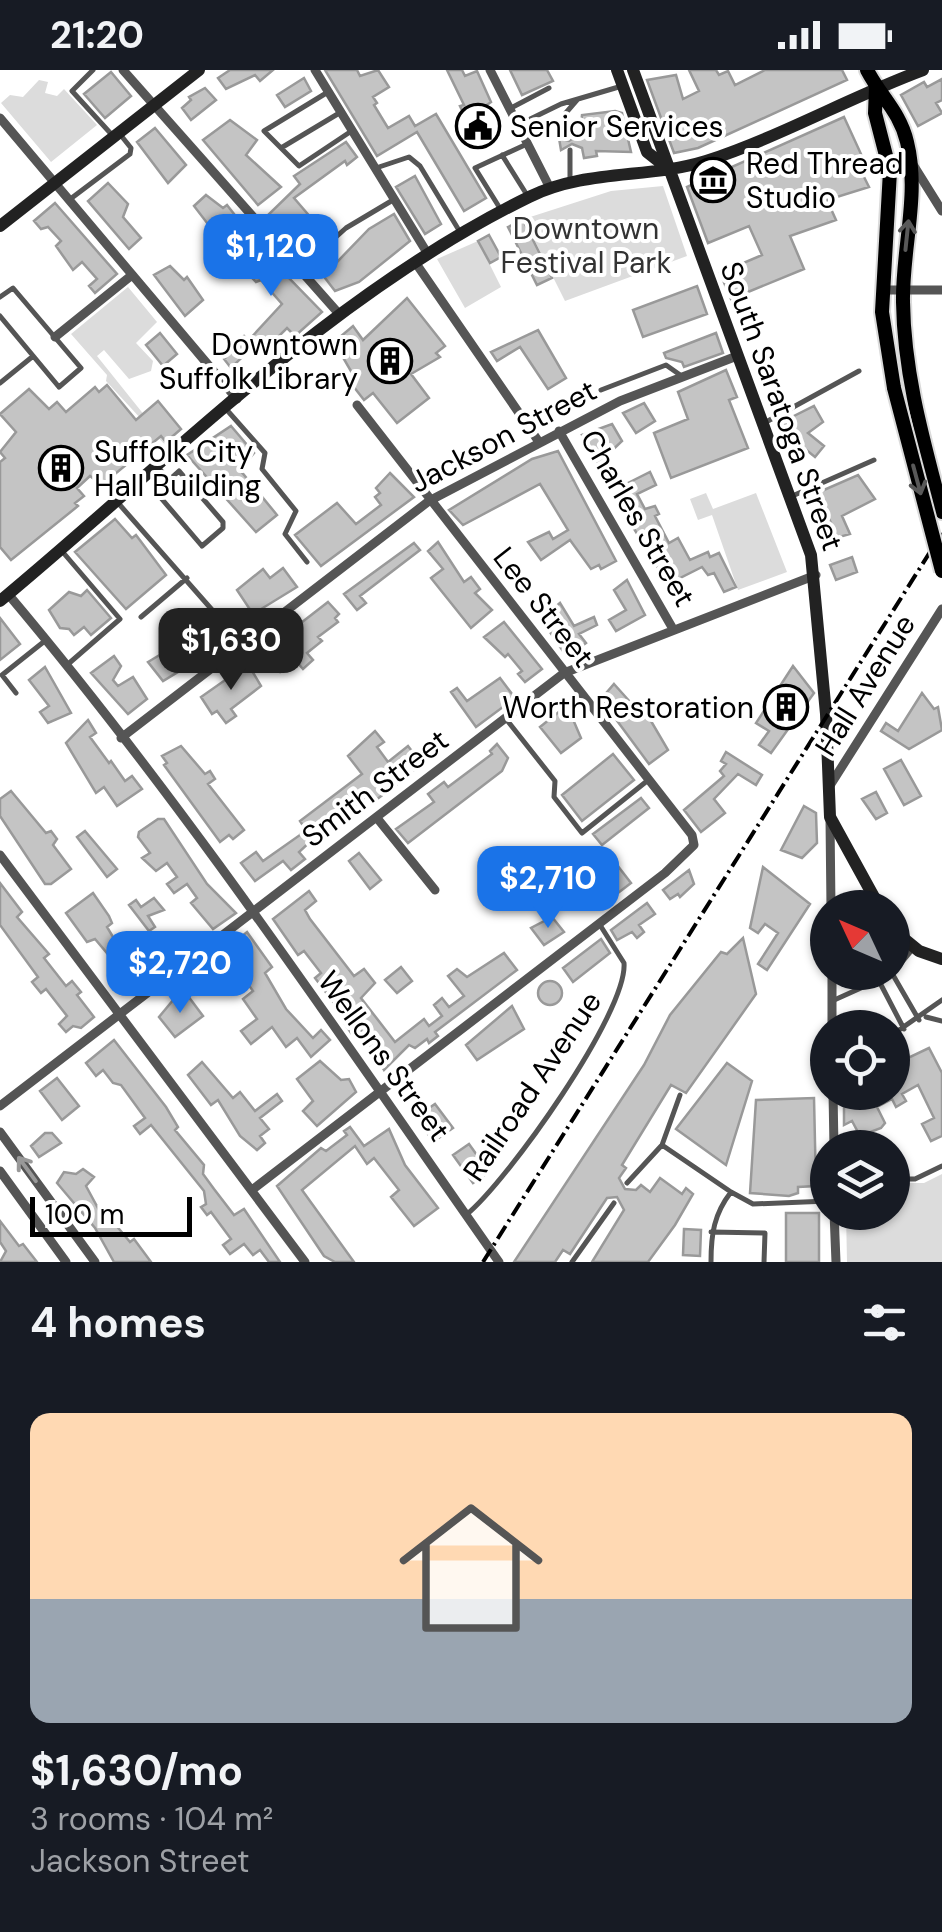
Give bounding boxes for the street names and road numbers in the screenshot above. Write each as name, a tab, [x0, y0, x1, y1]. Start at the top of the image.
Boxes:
street label: South Saratoga Street	[712, 256, 852, 556]
street label: Jackson Street	[403, 370, 603, 502]
street label: Charles Street	[572, 423, 704, 613]
street label: Lee Street	[485, 539, 603, 675]
street label: Hall Avenue	[806, 607, 924, 763]
street label: Smith Street	[294, 720, 456, 856]
street label: Wellons Street	[309, 963, 459, 1149]
street label: Railroad Avenue	[454, 983, 610, 1189]

